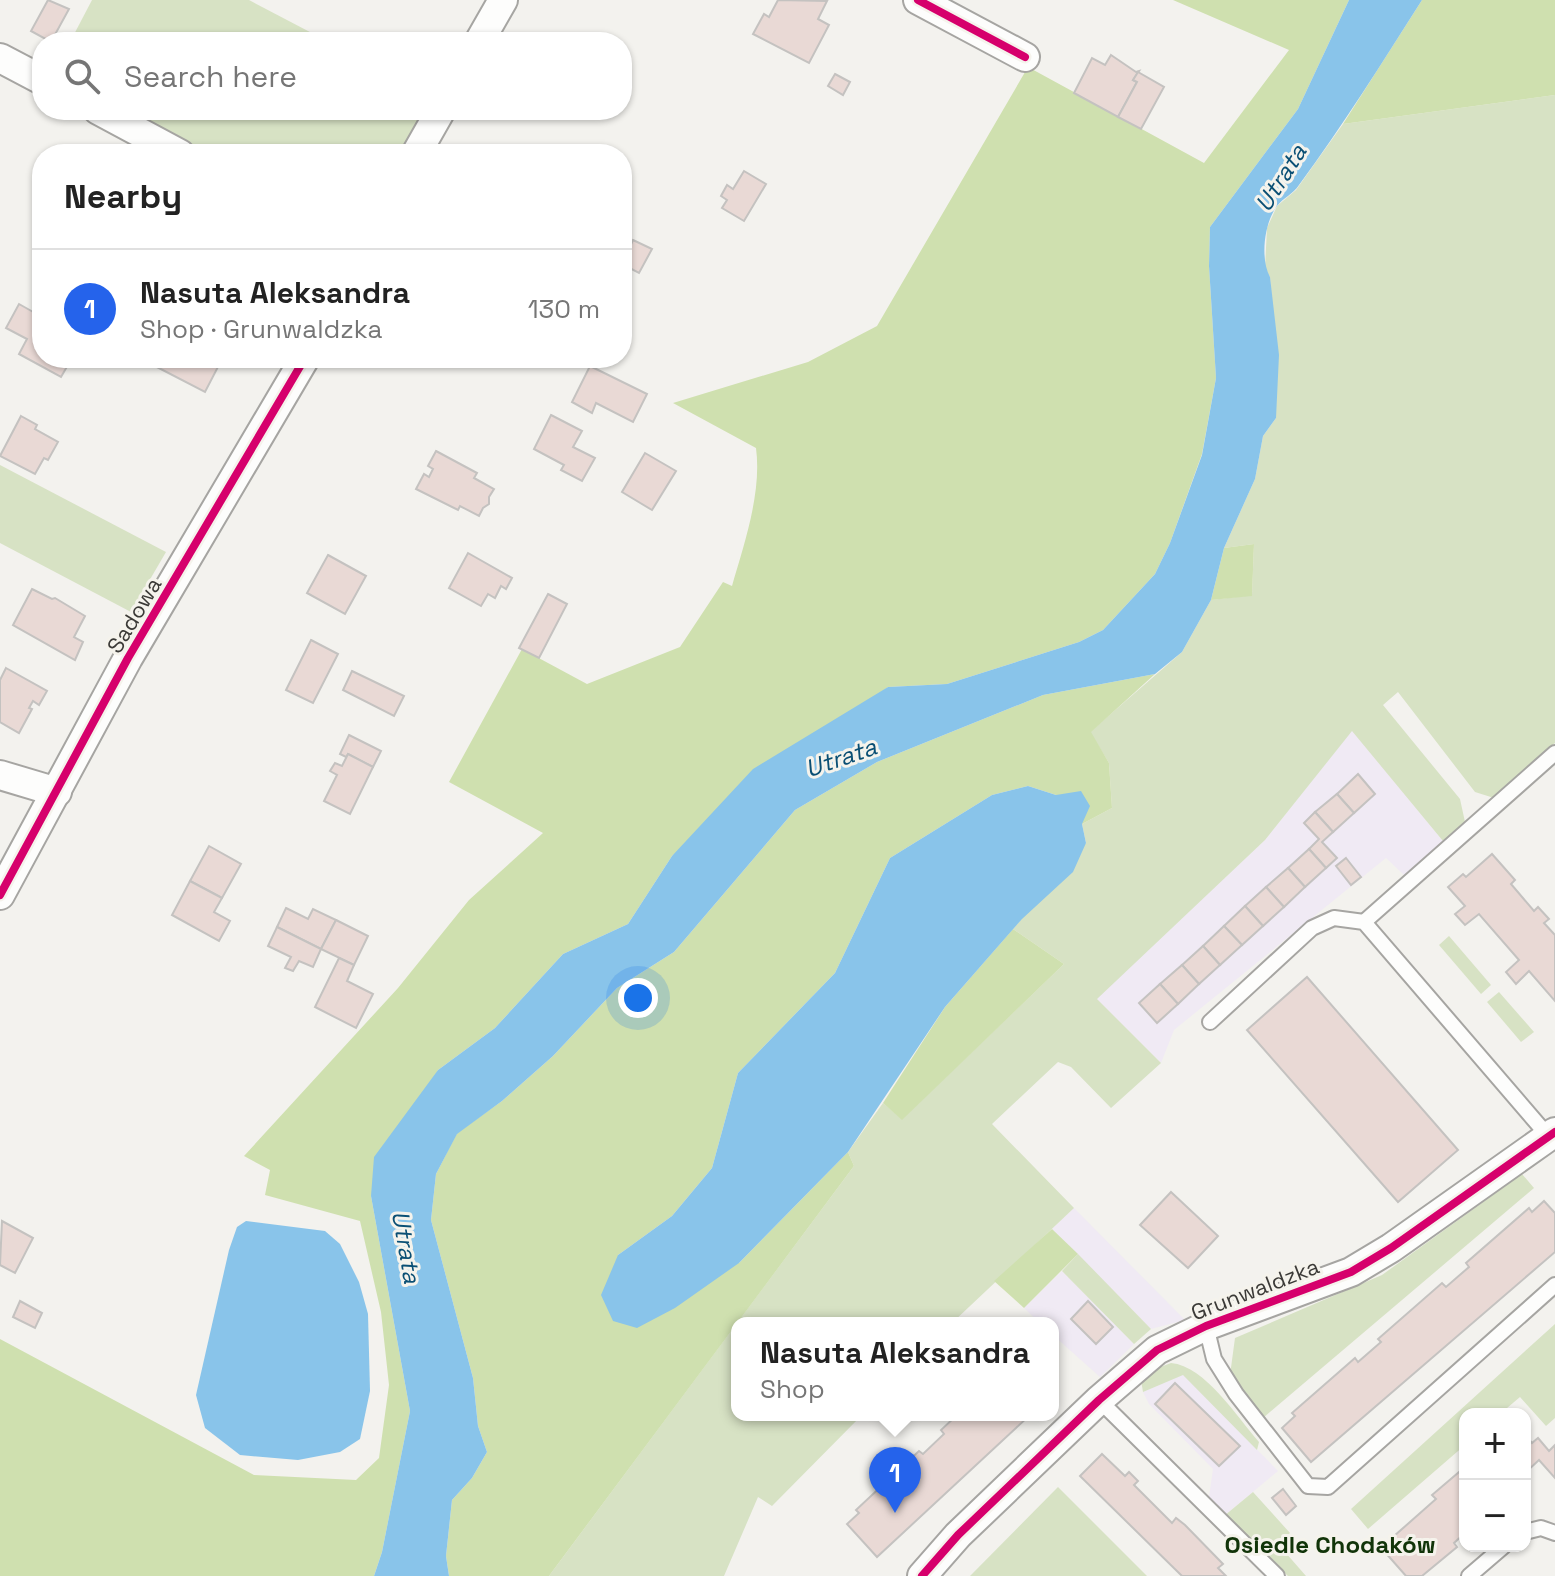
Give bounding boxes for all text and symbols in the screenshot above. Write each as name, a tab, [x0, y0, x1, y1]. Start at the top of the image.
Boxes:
search box	[32, 32, 632, 120]
icon: search	[60, 54, 104, 98]
text: Search here	[124, 57, 297, 96]
water label: Utrata	[1248, 138, 1313, 217]
text: Nearby	[64, 175, 182, 218]
text: Nasuta Aleksandra	[140, 273, 410, 312]
text: 1	[84, 292, 96, 326]
text: 130 m	[528, 292, 600, 326]
text: Shop · Grunwaldzka	[140, 312, 382, 346]
street label: Sadowa	[101, 572, 168, 658]
water label: Utrata	[801, 731, 881, 784]
your location	[618, 978, 658, 1018]
water label: Utrata	[385, 1208, 428, 1286]
street label: Grunwaldzka	[1187, 1252, 1323, 1326]
popup	[731, 1317, 1059, 1421]
text: Nasuta Aleksandra	[760, 1333, 1030, 1372]
text: Shop	[760, 1372, 825, 1406]
map controls	[1459, 1408, 1531, 1552]
button: +	[1459, 1408, 1531, 1480]
pin: 1	[869, 1447, 921, 1513]
button: −	[1459, 1480, 1531, 1552]
district label: Osiedle Chodaków	[1224, 1529, 1436, 1560]

